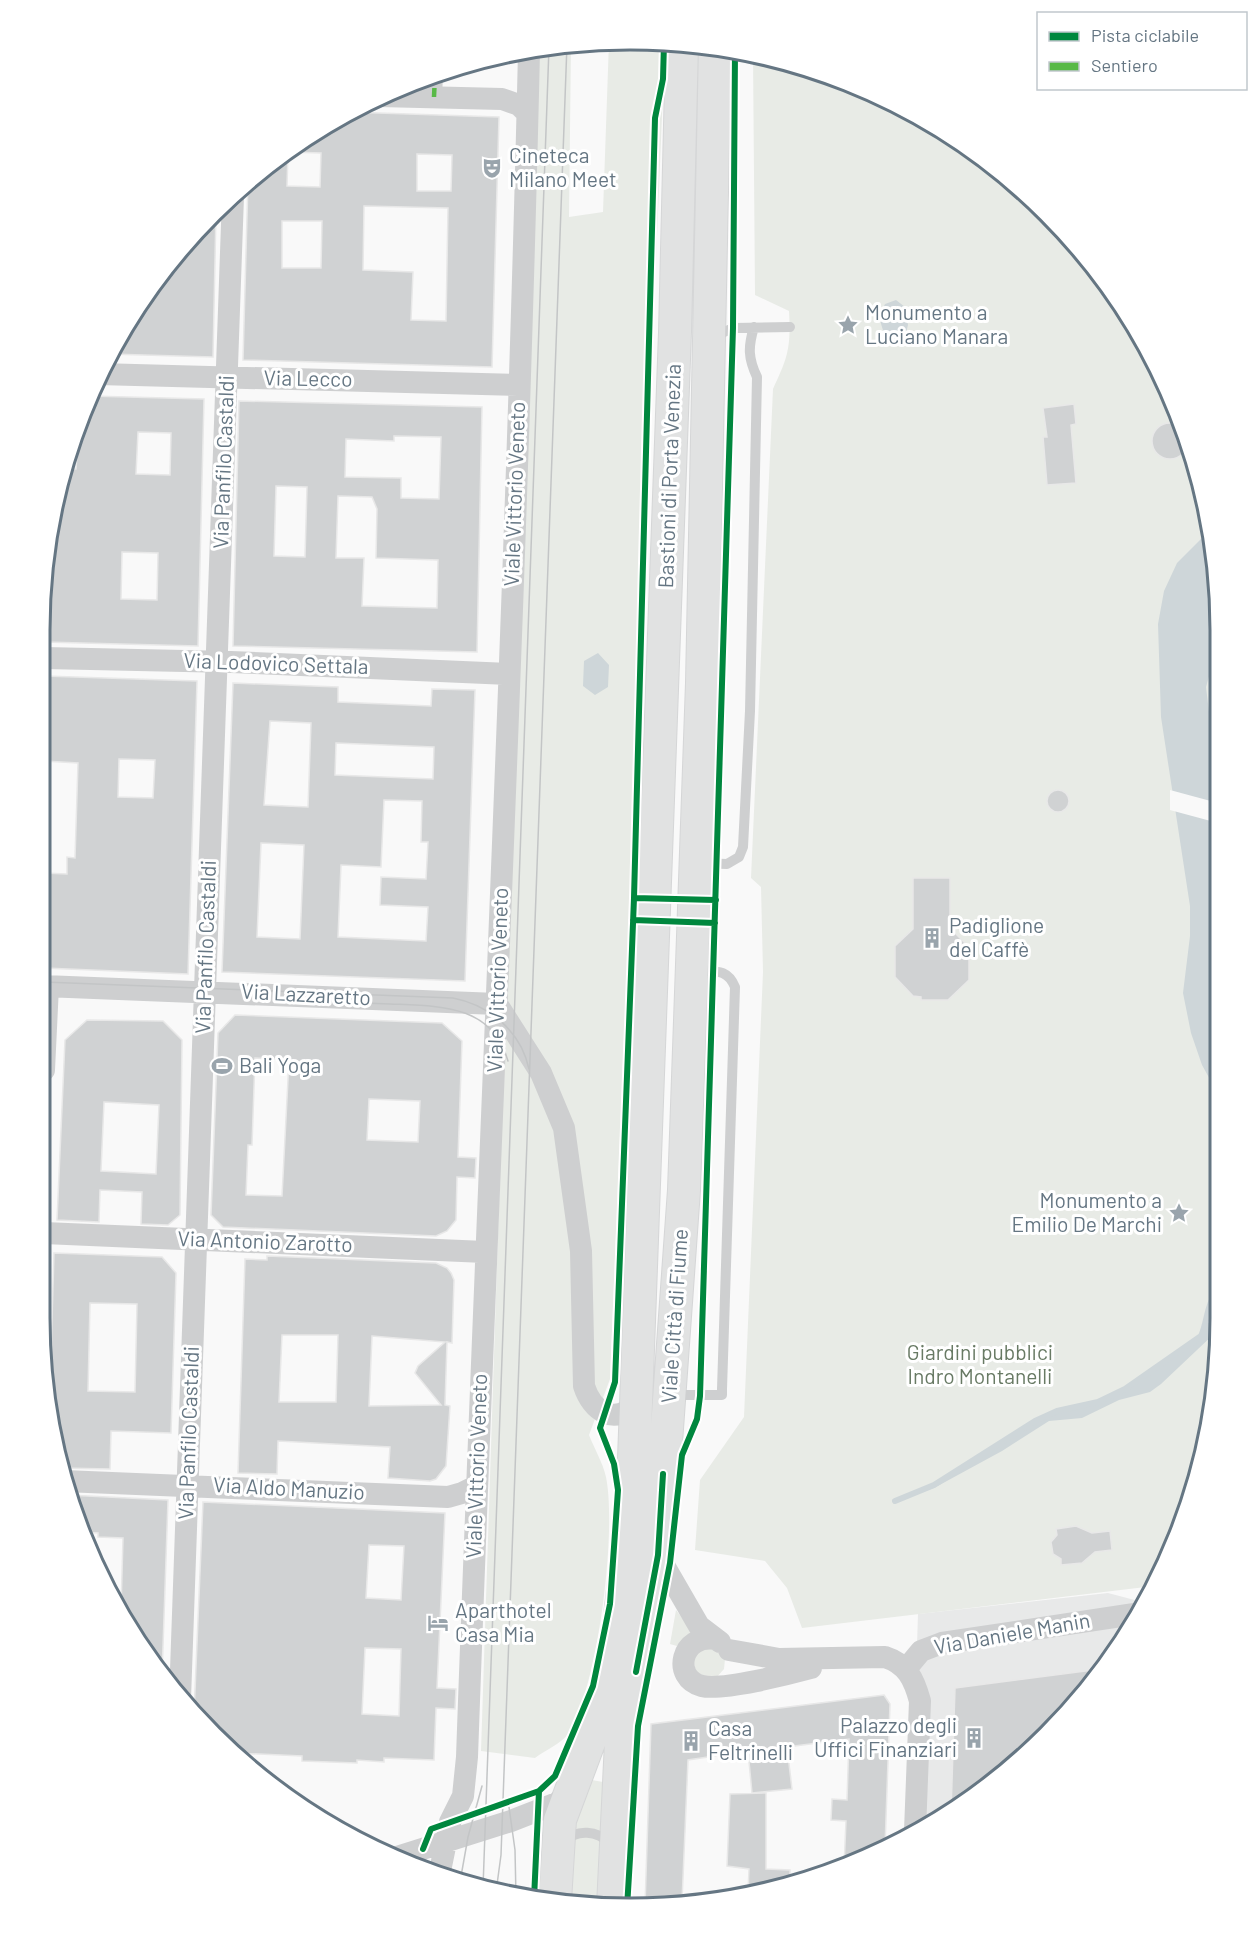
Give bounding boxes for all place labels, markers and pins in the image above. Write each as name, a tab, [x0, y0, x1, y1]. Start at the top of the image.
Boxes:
place label: Cineteca Milano Meet	[509, 142, 617, 191]
theatre icon: Cineteca Milano Meet	[480, 156, 504, 180]
place label: Monumento a Luciano Manara	[865, 299, 1008, 348]
place icon: Monumento a Luciano Manara	[836, 313, 860, 337]
place label: Padiglione del Caffè	[949, 912, 1044, 961]
building icon: Padiglione del Caffè	[920, 926, 944, 950]
place label: Bali Yoga	[239, 1052, 321, 1077]
sports icon: Bali Yoga	[210, 1054, 234, 1078]
place label: Monumento a Emilio De Marchi	[1011, 1187, 1162, 1236]
place icon: Monumento a Emilio De Marchi	[1167, 1201, 1191, 1225]
place label: Aparthotel Casa Mia	[455, 1597, 552, 1646]
hotel icon: Aparthotel Casa Mia	[426, 1611, 450, 1635]
place label: Palazzo degli Uffici Finanziari	[814, 1712, 957, 1761]
place label: Casa Feltrinelli	[708, 1715, 793, 1764]
building icon: Palazzo degli Uffici Finanziari	[962, 1726, 986, 1750]
building icon: Casa Feltrinelli	[679, 1729, 703, 1753]

